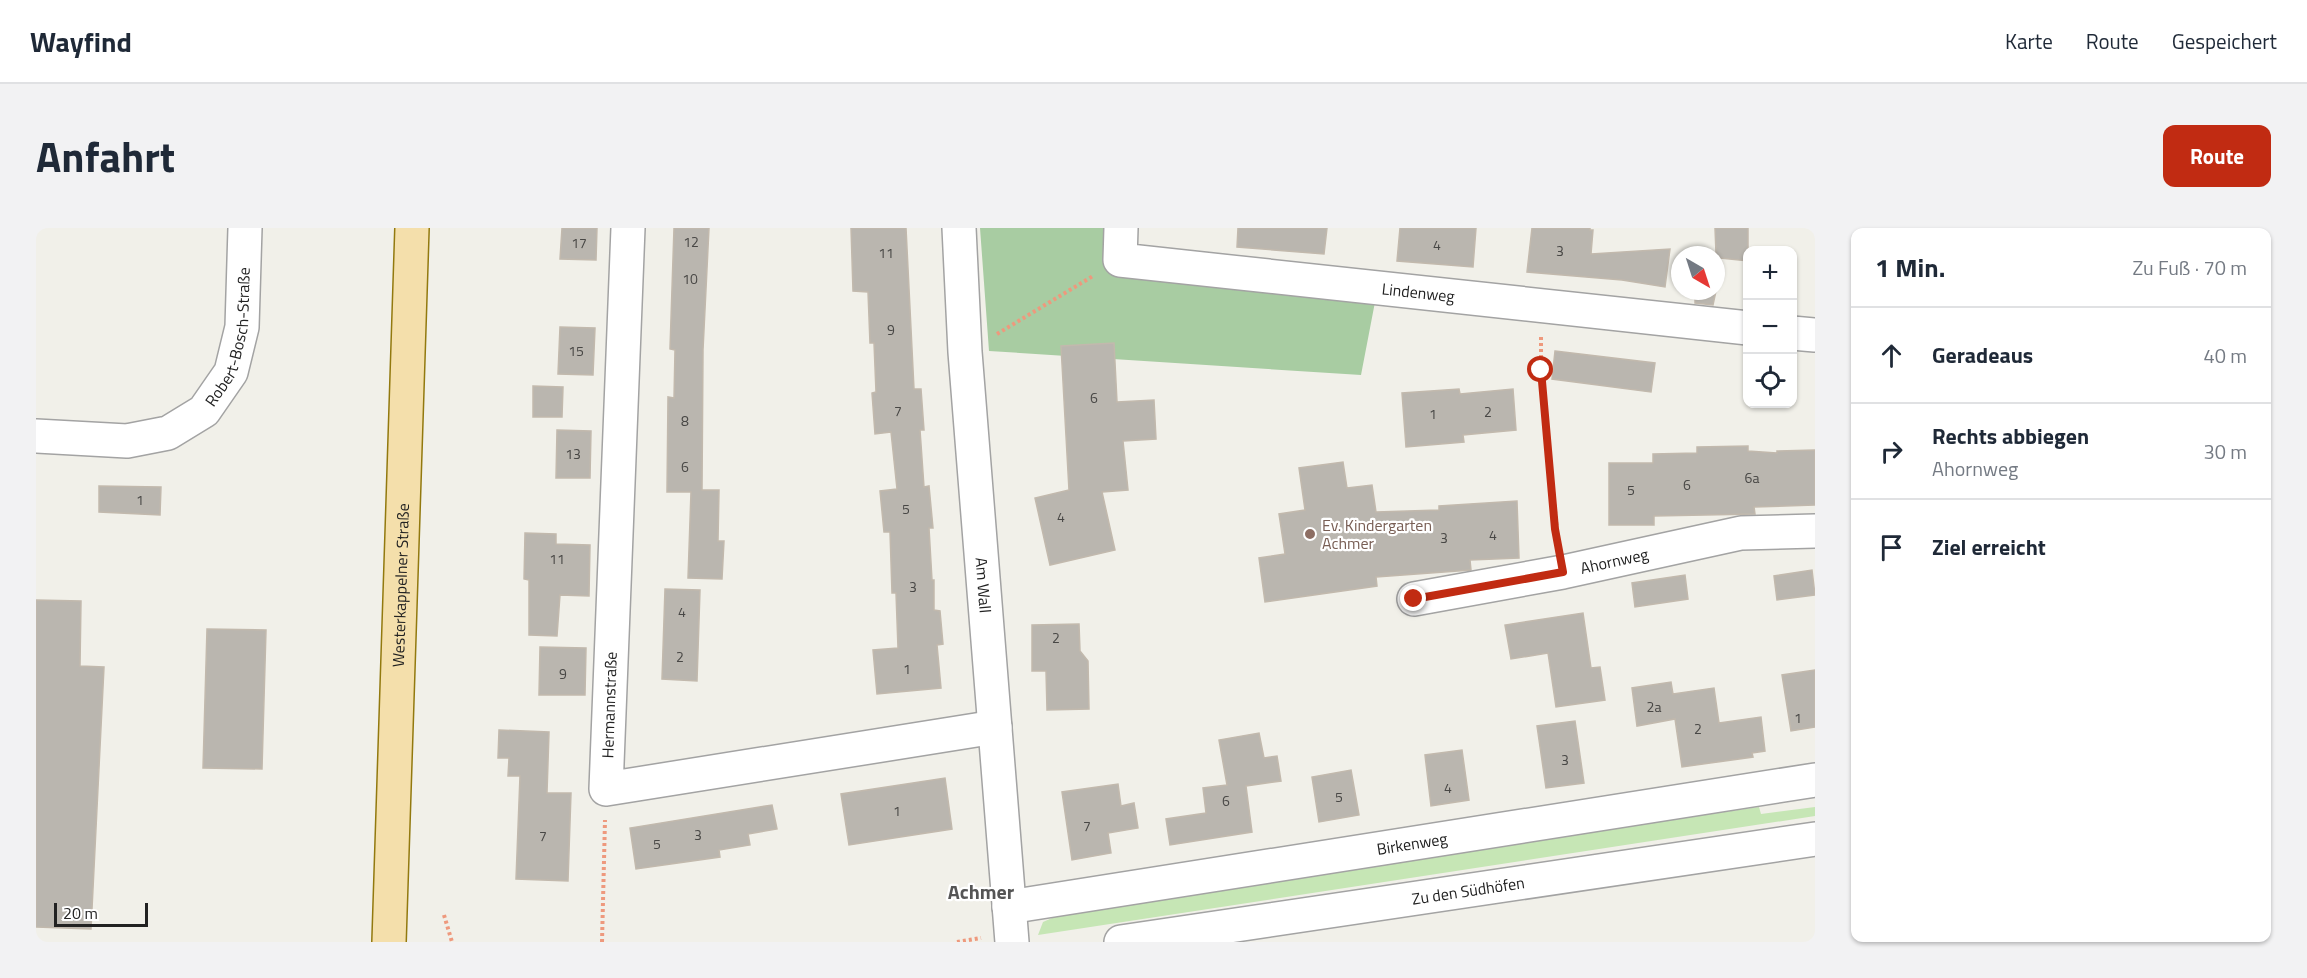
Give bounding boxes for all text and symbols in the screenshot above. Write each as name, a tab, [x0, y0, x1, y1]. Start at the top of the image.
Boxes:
text: Wayfind	[30, 20, 132, 63]
text: Karte	[2005, 25, 2053, 57]
text: Route	[2086, 25, 2139, 57]
text: Gespeichert	[2172, 25, 2277, 57]
text: Anfahrt	[36, 124, 175, 188]
button: Route	[2163, 125, 2271, 187]
house number: 12	[683, 231, 699, 252]
house number: 17	[571, 232, 587, 253]
house number: 4	[1433, 234, 1441, 255]
house number: 3	[1556, 240, 1564, 261]
house number: 11	[878, 242, 894, 263]
north arrow	[1671, 246, 1725, 300]
map controls	[1743, 246, 1797, 408]
button: +	[1743, 246, 1797, 300]
text: 1 Min.	[1875, 248, 1945, 287]
text: Zu Fuß · 70 m	[2133, 252, 2247, 283]
street label: Robert-Bosch-Straße	[199, 267, 256, 411]
house number: 10	[682, 268, 698, 289]
street label: Lindenweg	[1381, 276, 1456, 308]
button: −	[1743, 300, 1797, 354]
house number: 9	[887, 319, 895, 340]
text: Geradeaus	[1932, 338, 2033, 372]
icon: ahead	[1875, 339, 1908, 372]
house number: 15	[568, 340, 584, 361]
text: 40 m	[2203, 340, 2247, 371]
button: locate	[1743, 354, 1797, 408]
route start	[1527, 356, 1553, 382]
house number: 6	[1090, 387, 1098, 408]
house number: 7	[894, 400, 902, 421]
house number: 2	[1484, 401, 1492, 422]
house number: 1	[1429, 403, 1437, 424]
house number: 8	[681, 410, 689, 431]
text: Rechts abbiegen	[1932, 419, 2089, 453]
icon: right	[1875, 435, 1908, 468]
text: 30 m	[2203, 436, 2247, 467]
house number: 13	[565, 443, 581, 464]
text: Ahornweg	[1932, 453, 2018, 484]
house number: 6	[681, 456, 689, 477]
house number: 6a	[1745, 467, 1759, 488]
house number: 6	[1683, 474, 1691, 495]
house number: 5	[1627, 479, 1635, 500]
house number: 1	[136, 489, 144, 510]
house number: 5	[902, 498, 910, 519]
street label: Westerkappelner Straße	[386, 503, 415, 667]
house number: 4	[1057, 506, 1065, 527]
place label: Ev. Kindergarten Achmer	[1322, 513, 1432, 555]
house number: 4	[1489, 524, 1497, 545]
marker: Ev. Kindergarten Achmer	[1303, 527, 1317, 541]
house number: 3	[1440, 527, 1448, 548]
text: Ziel erreicht	[1932, 530, 2046, 564]
icon: arrive	[1875, 531, 1908, 564]
street label: Ahornweg	[1578, 542, 1651, 580]
house number: 11	[549, 548, 565, 569]
street label: Am Wall	[969, 556, 998, 614]
house number: 3	[909, 576, 917, 597]
route end	[1400, 585, 1426, 611]
house number: 4	[678, 601, 686, 622]
house number: 2	[1052, 627, 1060, 648]
house number: 2	[676, 646, 684, 667]
street label: Hermannstraße	[595, 651, 623, 759]
house number: 1	[903, 658, 911, 679]
house number: 9	[559, 663, 567, 684]
house number: 2a	[1647, 696, 1661, 717]
house number: 1	[1794, 707, 1802, 728]
house number: 2	[1694, 718, 1702, 739]
house number: 3	[1561, 749, 1569, 770]
house number: 4	[1444, 777, 1452, 798]
house number: 5	[1335, 786, 1343, 807]
house number: 6	[1222, 790, 1230, 811]
house number: 1	[893, 800, 901, 821]
house number: 7	[1083, 815, 1091, 836]
house number: 3	[694, 824, 702, 845]
house number: 7	[539, 825, 547, 846]
street label: Birkenweg	[1375, 826, 1449, 861]
house number: 5	[653, 833, 661, 854]
street label: Zu den Südhöfen	[1410, 870, 1526, 911]
district label: Achmer	[948, 876, 1015, 907]
scale bar	[54, 900, 148, 928]
text: 20 m	[63, 901, 98, 925]

